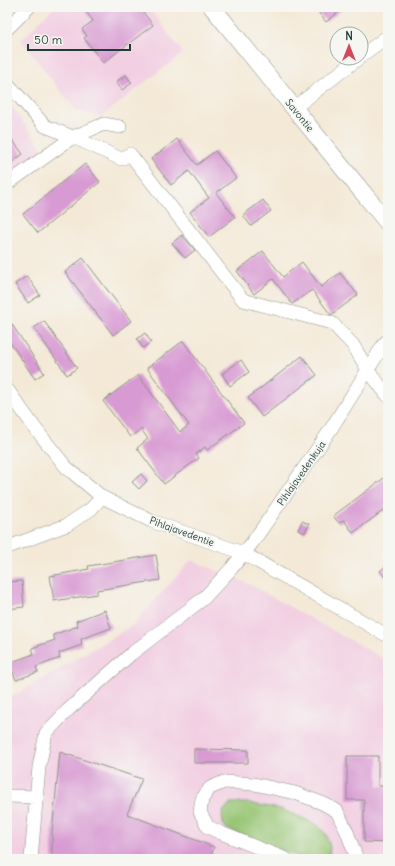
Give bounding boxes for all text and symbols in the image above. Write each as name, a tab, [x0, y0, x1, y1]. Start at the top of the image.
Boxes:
scale bar	[28, 26, 130, 52]
north arrow	[329, 26, 369, 66]
text: N	[345, 29, 353, 43]
text: 50 m	[34, 32, 63, 47]
street label: Savontie	[282, 96, 317, 134]
street label: Pihlajavedenkuja	[274, 438, 329, 508]
street label: Pihlajavedentie	[148, 514, 216, 549]

